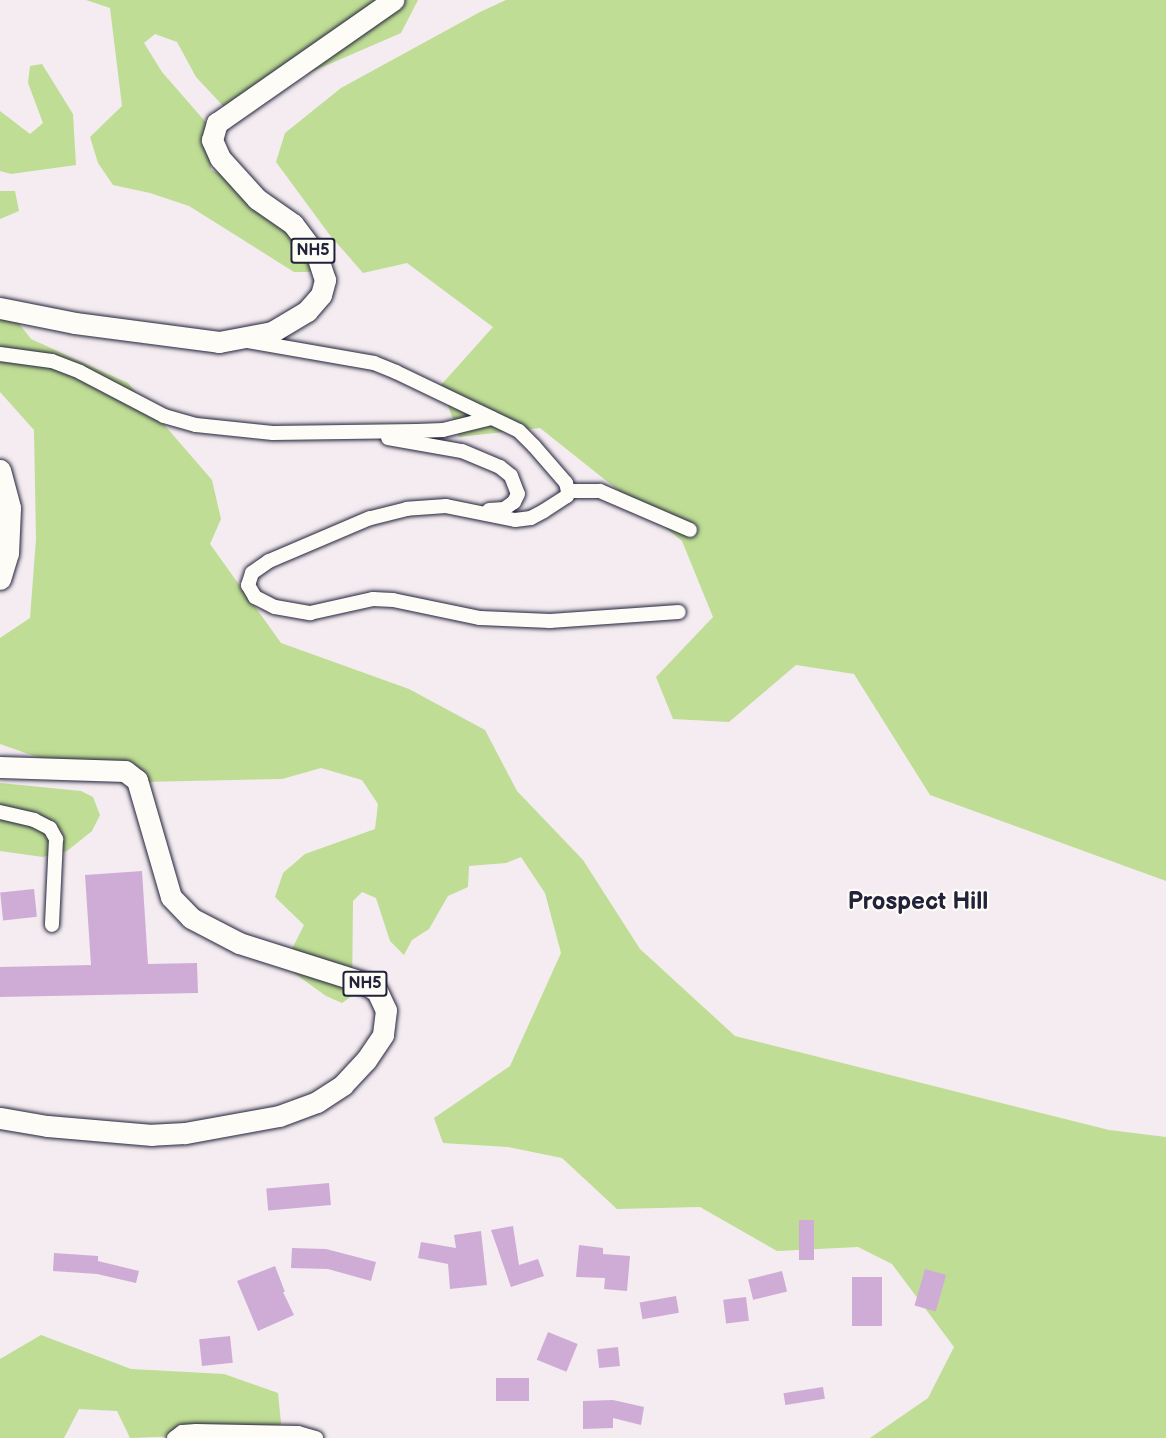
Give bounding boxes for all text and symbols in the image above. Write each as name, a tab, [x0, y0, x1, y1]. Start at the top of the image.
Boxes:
road number: NH5	[289, 238, 337, 264]
district label: Prospect Hill	[848, 888, 988, 916]
road number: NH5	[341, 971, 389, 997]

